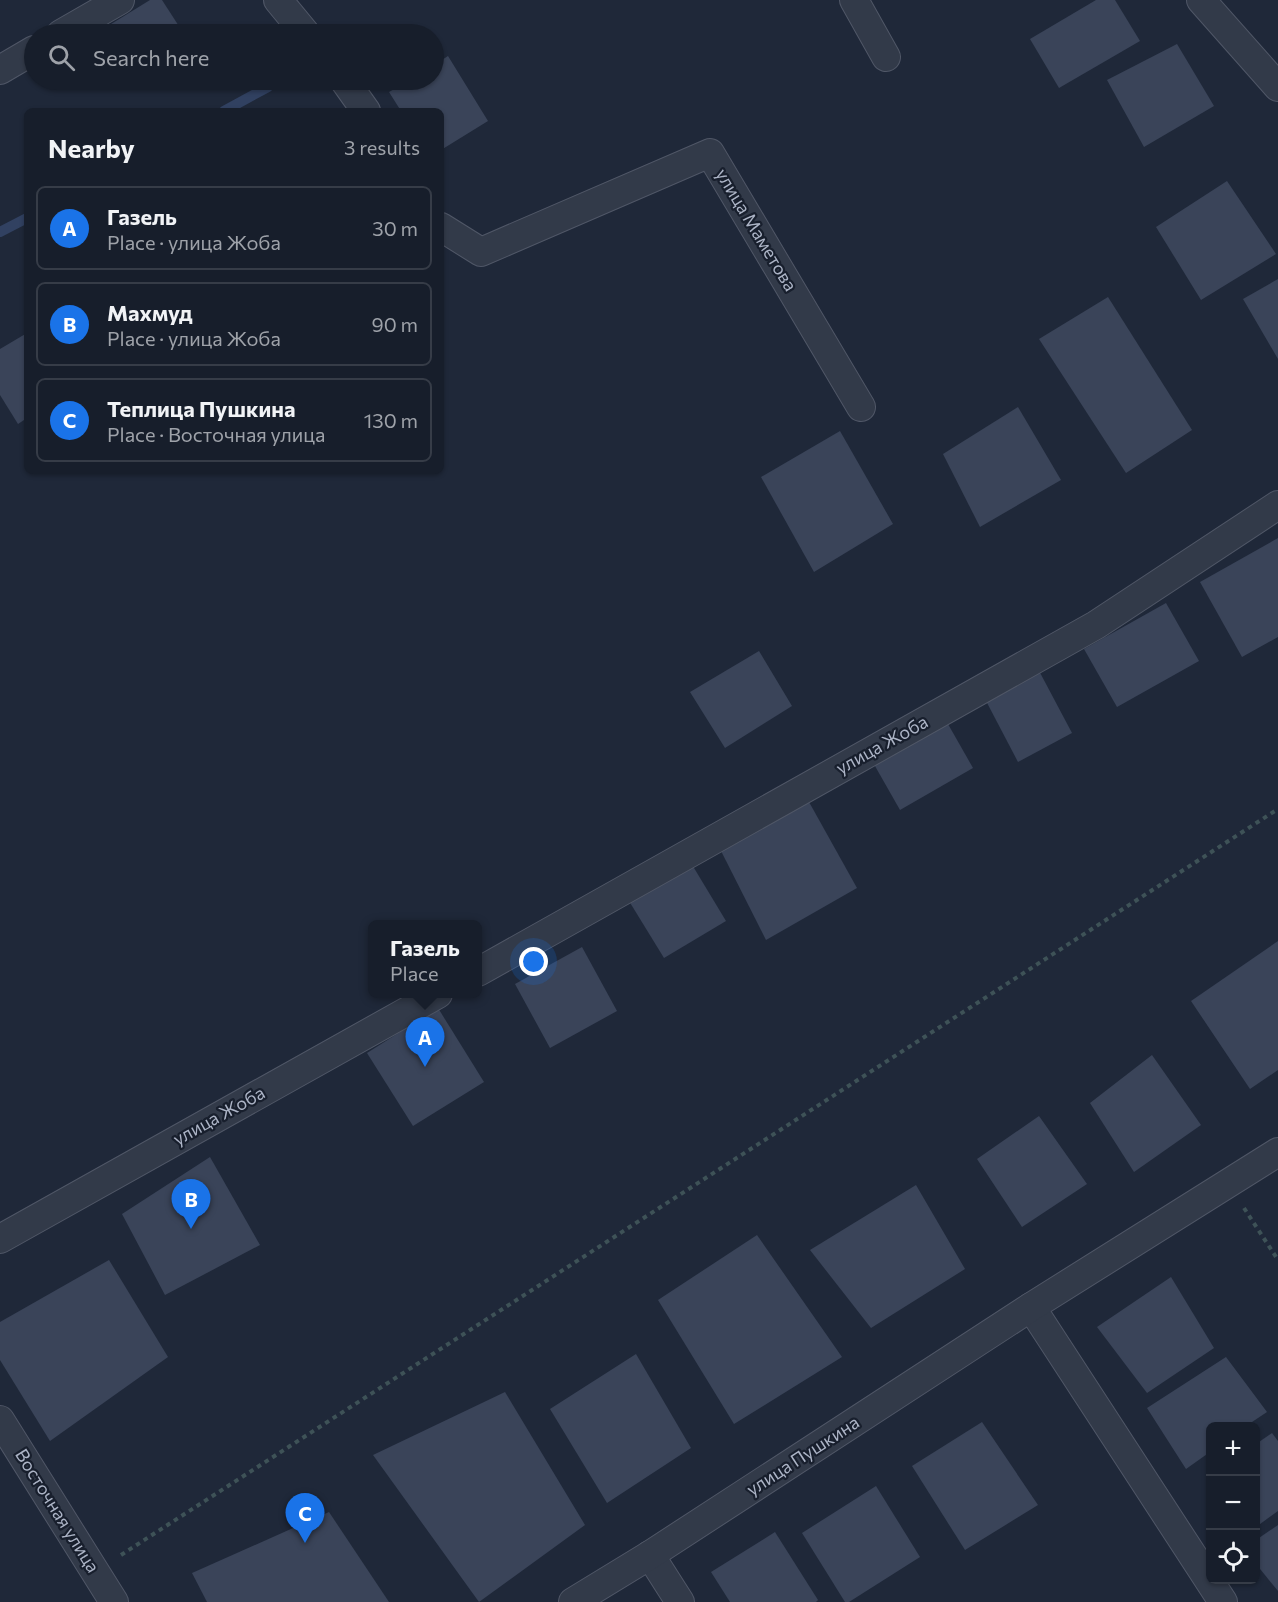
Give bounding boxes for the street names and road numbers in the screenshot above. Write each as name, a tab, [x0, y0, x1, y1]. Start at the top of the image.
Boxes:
street label: улица Маметова	[712, 164, 802, 295]
street label: улица Жоба	[832, 710, 931, 778]
street label: улица Жоба	[169, 1081, 268, 1149]
street label: улица Пушкина	[742, 1411, 863, 1500]
street label: Восточная улица	[11, 1445, 105, 1576]

